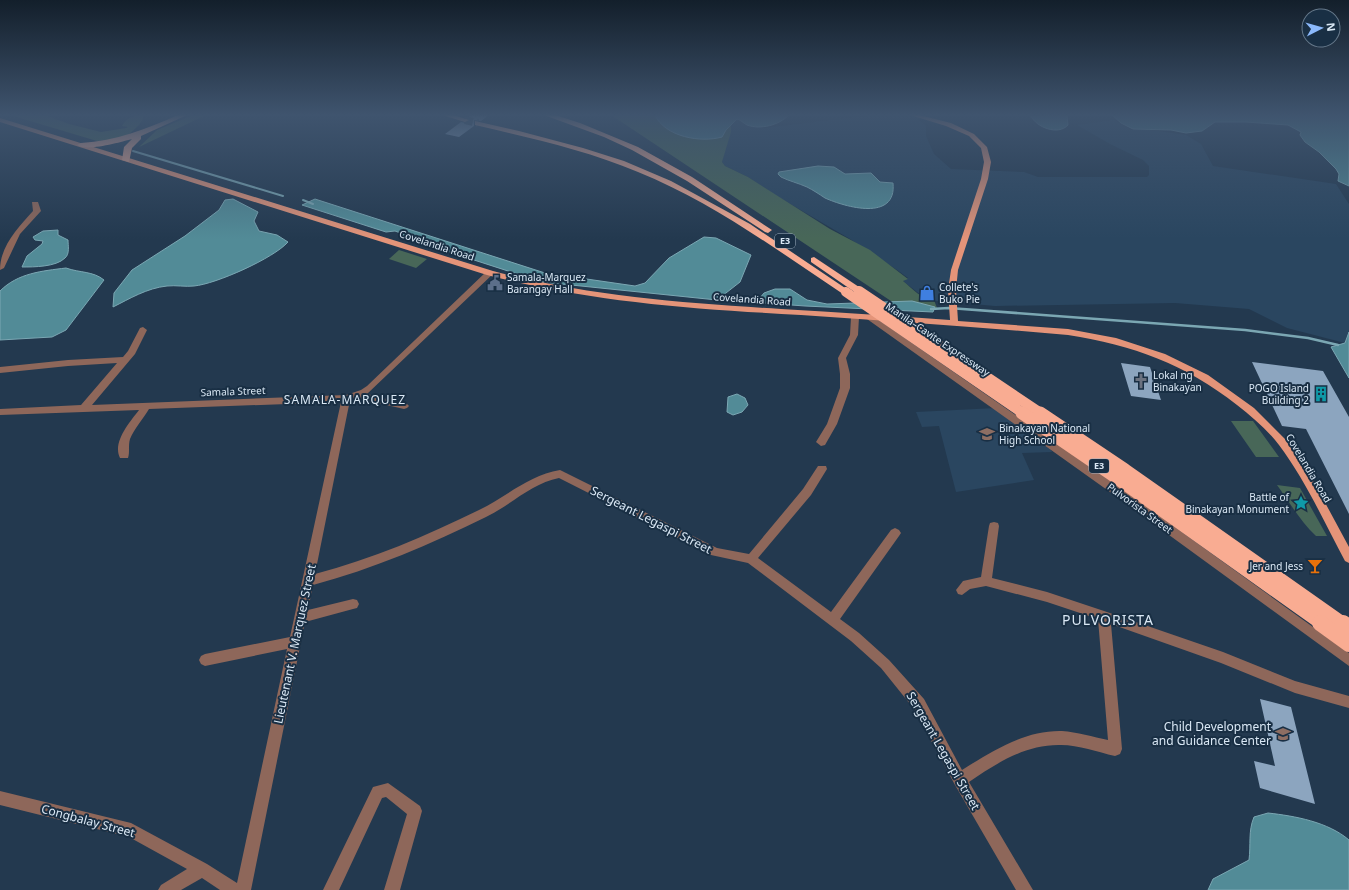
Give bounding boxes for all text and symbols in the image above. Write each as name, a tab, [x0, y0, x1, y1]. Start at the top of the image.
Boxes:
north arrow	[1301, 8, 1341, 48]
text: N	[1324, 22, 1339, 32]
street label: Covelandia Road	[398, 226, 476, 264]
road number: E3	[775, 234, 795, 248]
place label: Samala-Marquez Barangay Hall	[507, 270, 586, 296]
public building icon: Samala-Marquez Barangay Hall	[486, 274, 504, 292]
place label: Collete's Buko Pie	[939, 280, 980, 306]
shop icon: Collete's Buko Pie	[918, 284, 936, 302]
street label: Covelandia Road	[712, 289, 792, 309]
street label: Manila–Cavite Expressway	[883, 299, 994, 380]
place label: Lokal ng Binakayan	[1153, 368, 1202, 394]
church icon: Lokal ng Binakayan	[1132, 372, 1150, 390]
place label: POGO Island Building 2	[1249, 381, 1309, 407]
street label: Samala Street	[200, 383, 266, 399]
building icon: POGO Island Building 2	[1312, 385, 1330, 403]
district label: SAMALA-MARQUEZ	[284, 391, 406, 408]
place label: Binakayan National High School	[999, 421, 1090, 447]
school or university icon: Binakayan National High School	[978, 425, 996, 443]
street label: Covelandia Road	[1283, 431, 1335, 505]
road number: E3	[1089, 459, 1109, 473]
street label: Pulvorista Street	[1105, 480, 1176, 537]
street label: Sergeant Legaspi Street	[588, 482, 715, 558]
place label: Battle of Binakayan Monument	[1185, 490, 1290, 516]
place icon: Battle of Binakayan Monument	[1292, 494, 1310, 512]
bar icon: Jer and Jess	[1306, 557, 1324, 575]
place label: Jer and Jess	[1248, 559, 1303, 573]
street label: Lieutenant V. Marquez Street	[269, 562, 320, 725]
district label: PULVORISTA	[1062, 610, 1154, 629]
street label: Sergeant Legaspi Street	[903, 688, 985, 814]
place label: Child Development and Guidance Center	[1152, 718, 1272, 749]
school or university icon: Child Development and Guidance Center	[1274, 725, 1292, 743]
street label: Congbalay Street	[39, 800, 137, 841]

